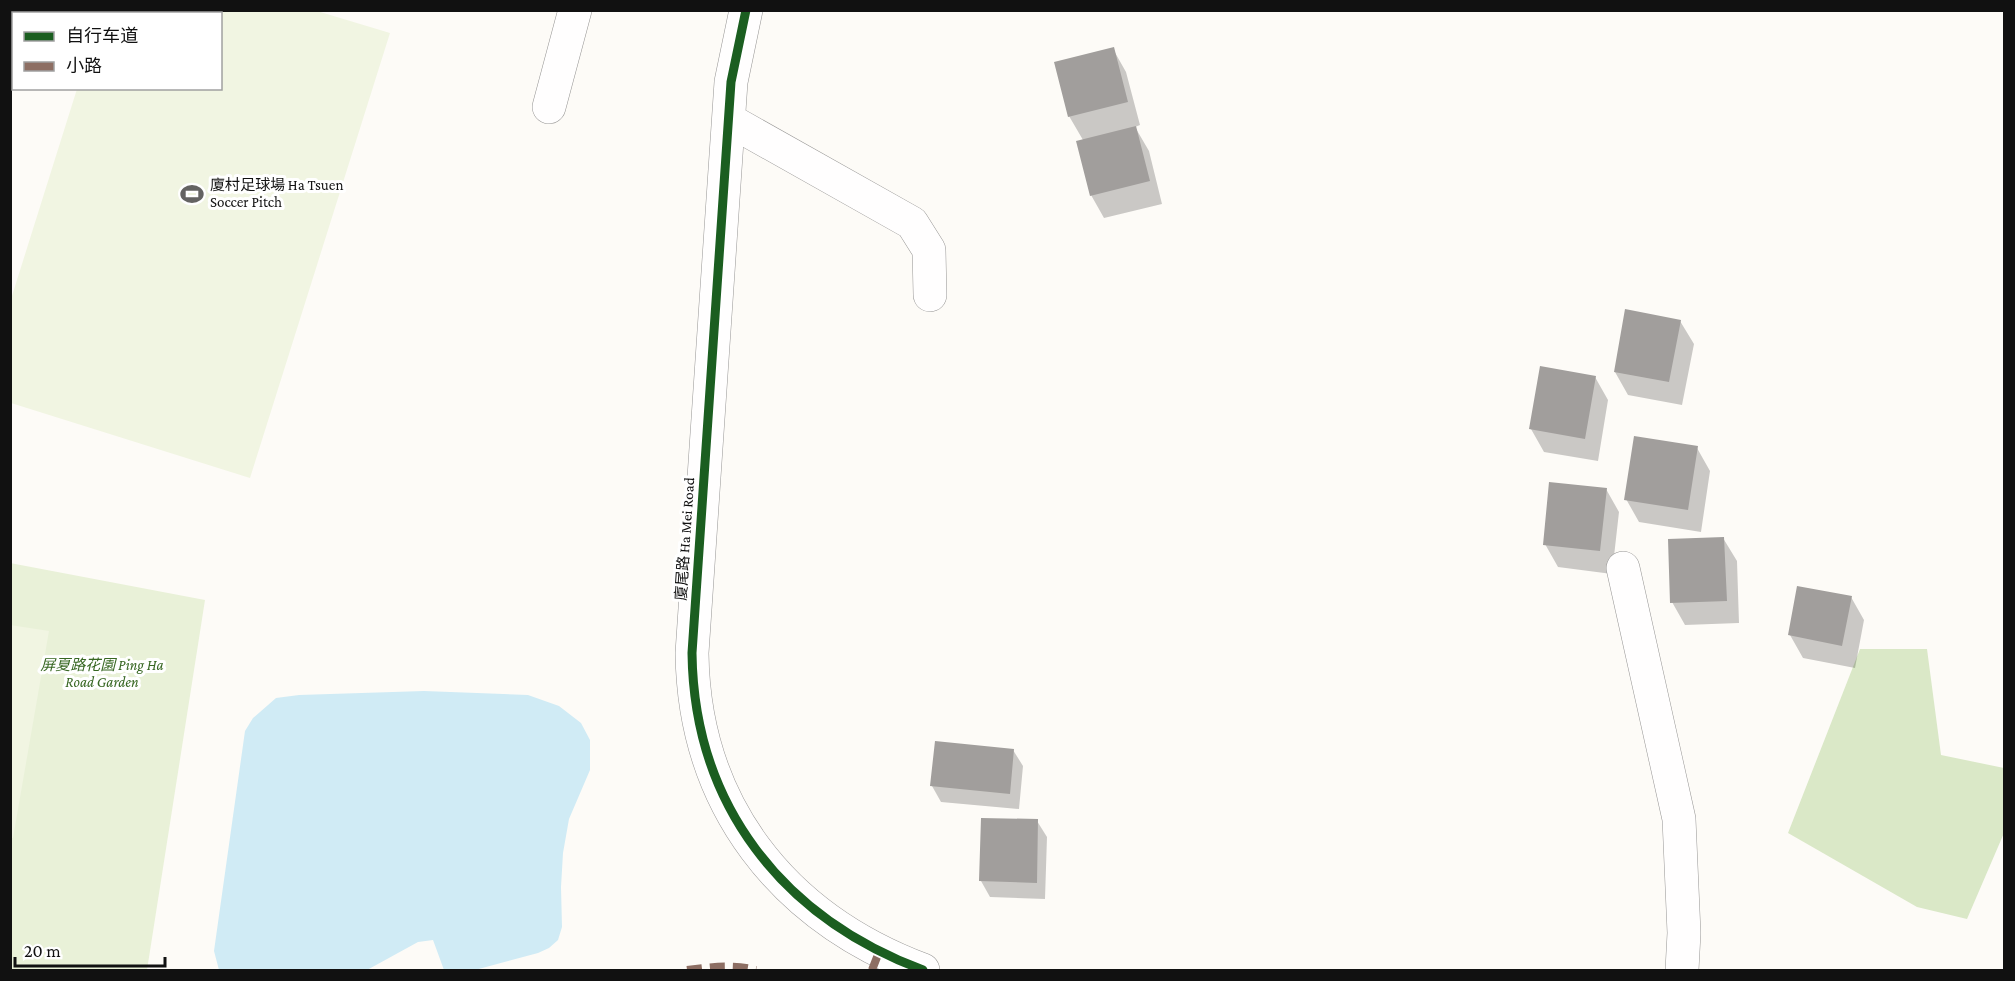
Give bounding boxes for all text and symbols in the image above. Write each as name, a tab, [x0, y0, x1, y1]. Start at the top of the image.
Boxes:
legend	[12, 12, 222, 90]
text: 自行车道	[66, 26, 138, 46]
text: 小路	[66, 56, 102, 76]
place label: 廈村足球場 Ha Tsuen Soccer Pitch	[210, 176, 343, 210]
sports icon: 廈村足球場 Ha Tsuen Soccer Pitch	[179, 181, 205, 207]
street label: 廈尾路 Ha Mei Road	[673, 477, 697, 601]
park label: 屏夏路花園 Ping Ha Road Garden	[40, 657, 164, 690]
scale bar	[15, 930, 165, 968]
text: 20 m	[24, 941, 61, 961]

